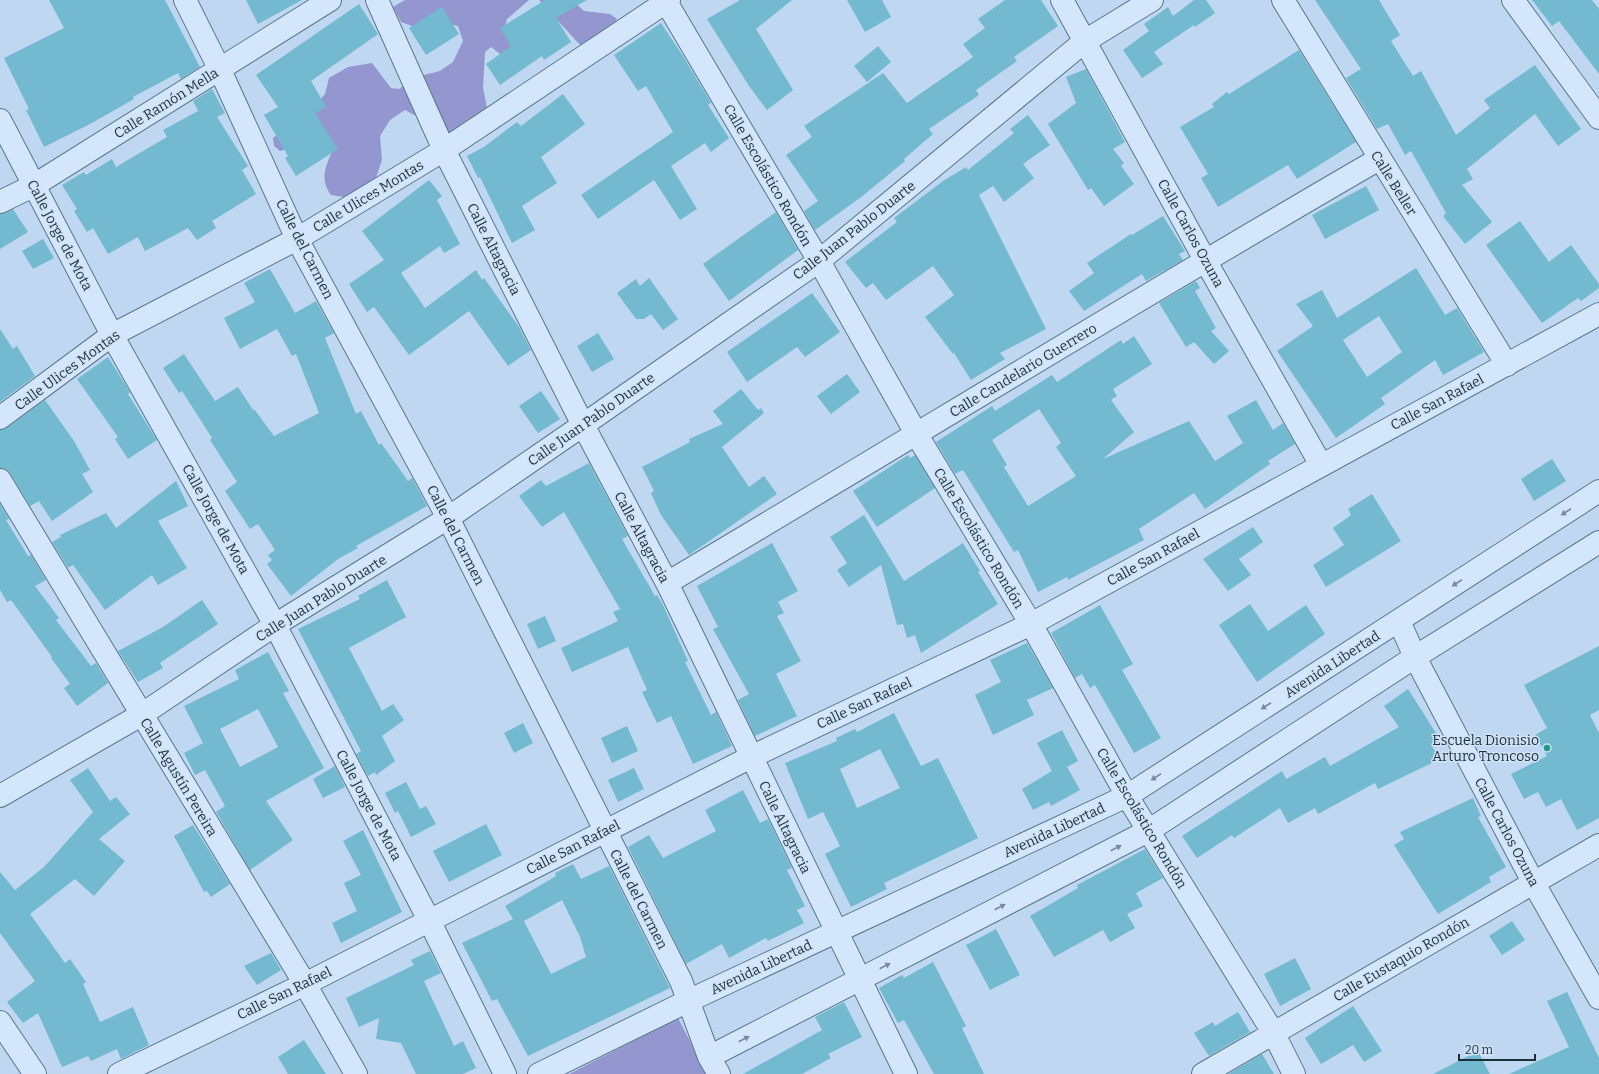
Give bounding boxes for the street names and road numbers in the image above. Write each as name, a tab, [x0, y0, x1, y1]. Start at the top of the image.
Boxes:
street label: Calle Ramón Mella	[111, 64, 222, 142]
street label: Calle Escolástico Rondón	[720, 101, 815, 249]
street label: Calle Beller	[1367, 148, 1420, 219]
street label: Calle Ulices Montas	[310, 157, 427, 236]
street label: Calle Carlos Ozuna	[1154, 176, 1228, 291]
street label: Calle Jorge de Mota	[23, 177, 96, 294]
street label: Calle Juan Pablo Duarte	[790, 177, 919, 284]
street label: Calle del Carmen	[272, 196, 337, 302]
street label: Calle Altagracia	[463, 200, 524, 298]
street label: Calle Candelario Guerrero	[947, 320, 1100, 421]
street label: Calle Ulices Montas	[11, 326, 123, 414]
street label: Calle Juan Pablo Duarte	[525, 369, 658, 470]
street label: Calle San Rafael	[1388, 371, 1487, 434]
street label: Calle Jorge de Mota	[178, 461, 253, 577]
street label: Calle Escolástico Rondón	[930, 465, 1027, 612]
street label: Calle del Carmen	[423, 482, 488, 588]
street label: Calle Altagracia	[610, 489, 673, 586]
street label: Calle San Rafael	[1104, 525, 1202, 590]
street label: Calle Juan Pablo Duarte	[253, 551, 390, 646]
street label: Avenida Libertad	[1281, 627, 1383, 702]
street label: Calle San Rafael	[814, 674, 915, 733]
street label: Calle Agustín Pereira	[136, 715, 221, 840]
street label: Calle Escolástico Rondón	[1093, 745, 1190, 892]
street label: Calle Jorge de Mota	[332, 747, 405, 864]
street label: Calle Carlos Ozuna	[1471, 775, 1543, 890]
street label: Calle Altagracia	[755, 778, 814, 877]
street label: Avenida Libertad	[1001, 799, 1108, 861]
street label: Calle San Rafael	[523, 816, 623, 878]
street label: Calle del Carmen	[606, 846, 671, 952]
street label: Calle Eustaquio Rondón	[1330, 913, 1472, 1005]
street label: Avenida Libertad	[708, 936, 815, 998]
street label: Calle San Rafael	[234, 963, 334, 1024]

